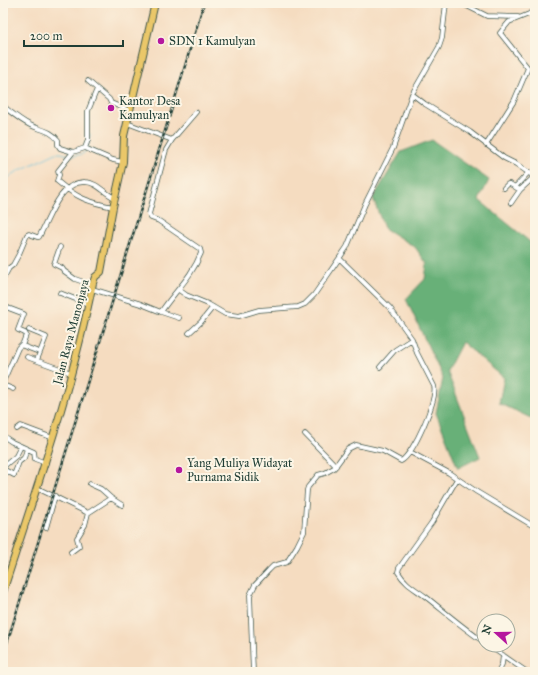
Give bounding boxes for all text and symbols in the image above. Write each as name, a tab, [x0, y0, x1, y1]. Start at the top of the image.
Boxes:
scale bar	[24, 22, 123, 48]
text: 200 m	[30, 29, 63, 43]
place label: SDN 1 Kamulyan	[169, 34, 256, 48]
marker: SDN 1 Kamulyan	[156, 36, 166, 46]
place label: Kantor Desa Kamulyan	[119, 94, 181, 122]
marker: Kantor Desa Kamulyan	[106, 103, 116, 113]
street label: Jalan Raya Manonjaya	[50, 277, 93, 388]
place label: Yang Muliya Widayat Purnama Sidik	[187, 456, 293, 484]
marker: Yang Muliya Widayat Purnama Sidik	[174, 465, 184, 475]
north arrow	[476, 613, 516, 653]
text: N	[479, 622, 495, 636]

